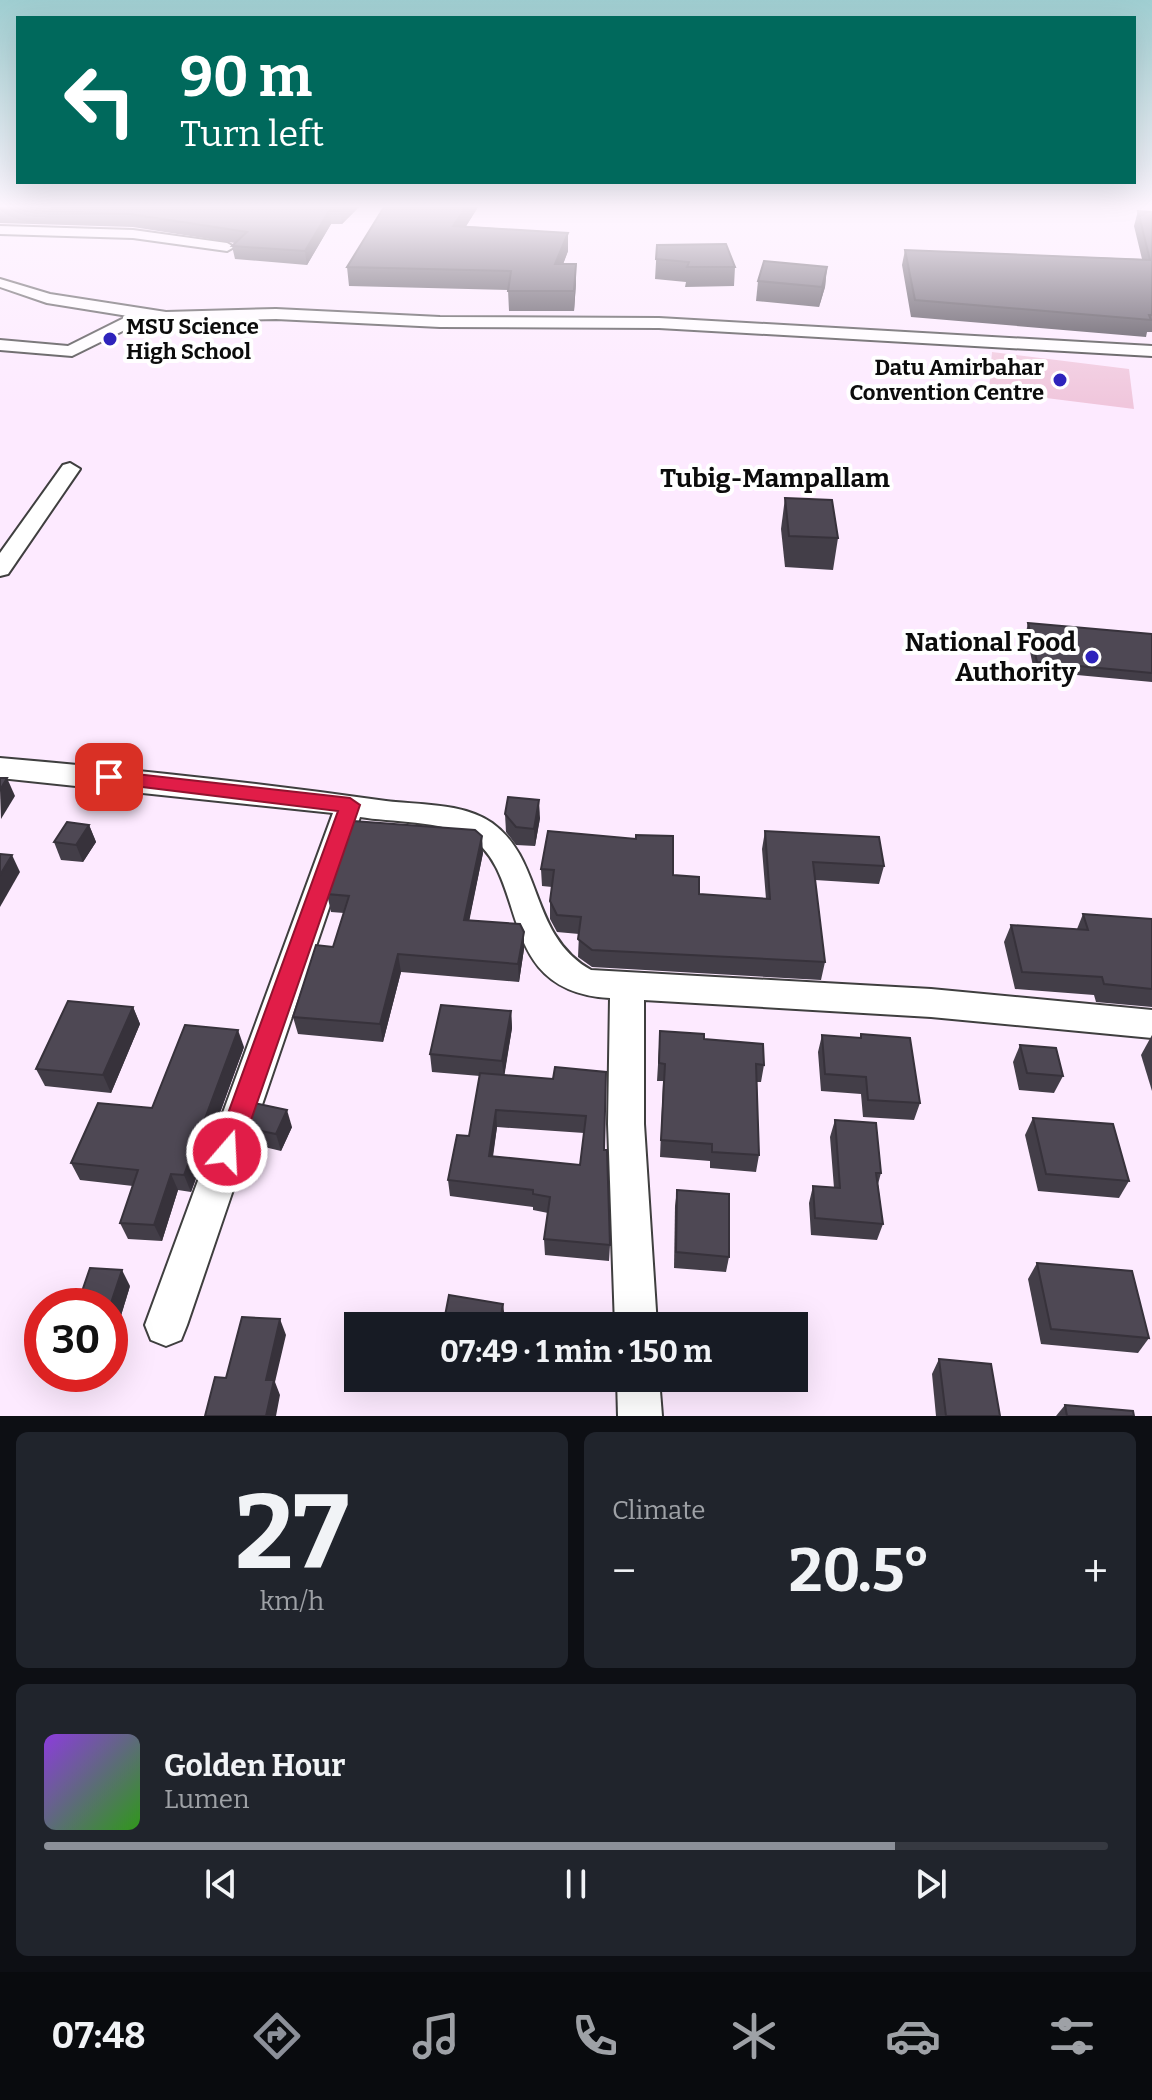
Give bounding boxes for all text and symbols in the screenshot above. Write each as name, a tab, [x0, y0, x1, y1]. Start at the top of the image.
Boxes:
text: 90 m	[180, 44, 312, 111]
icon: left	[48, 48, 152, 152]
text: Turn left	[180, 112, 324, 156]
place label: MSU Science High School	[126, 313, 259, 365]
marker: MSU Science High School	[101, 330, 119, 348]
place label: Datu Amirbahar Convention Centre	[849, 354, 1045, 406]
marker: Datu Amirbahar Convention Centre	[1051, 371, 1069, 389]
district label: Tubig-Mampallam	[660, 463, 890, 494]
place label: National Food Authority	[905, 627, 1077, 688]
marker: National Food Authority	[1083, 648, 1101, 666]
pin	[75, 743, 143, 811]
icon: arrive	[87, 755, 131, 799]
position arrow	[185, 1110, 269, 1194]
speed limit sign: 30	[24, 1288, 128, 1392]
text: 07:49 · 1 min · 150 m	[440, 1334, 712, 1370]
text: 27	[235, 1471, 349, 1596]
text: Climate	[612, 1495, 706, 1526]
text: 20.5°	[789, 1535, 930, 1607]
text: −	[612, 1545, 636, 1598]
text: +	[1083, 1545, 1108, 1598]
text: km/h	[260, 1586, 324, 1617]
text: Golden Hour	[164, 1748, 345, 1784]
text: Lumen	[164, 1784, 250, 1815]
icon: previous	[199, 1862, 243, 1906]
icon: pause	[554, 1862, 598, 1906]
icon: next	[909, 1862, 953, 1906]
icon: directions	[249, 2008, 305, 2064]
icon: music	[408, 2008, 464, 2064]
icon: phone	[567, 2008, 623, 2064]
icon: climate	[726, 2008, 782, 2064]
icon: car	[885, 2008, 941, 2064]
icon: filters	[1044, 2008, 1100, 2064]
text: 07:48	[52, 2014, 146, 2058]

